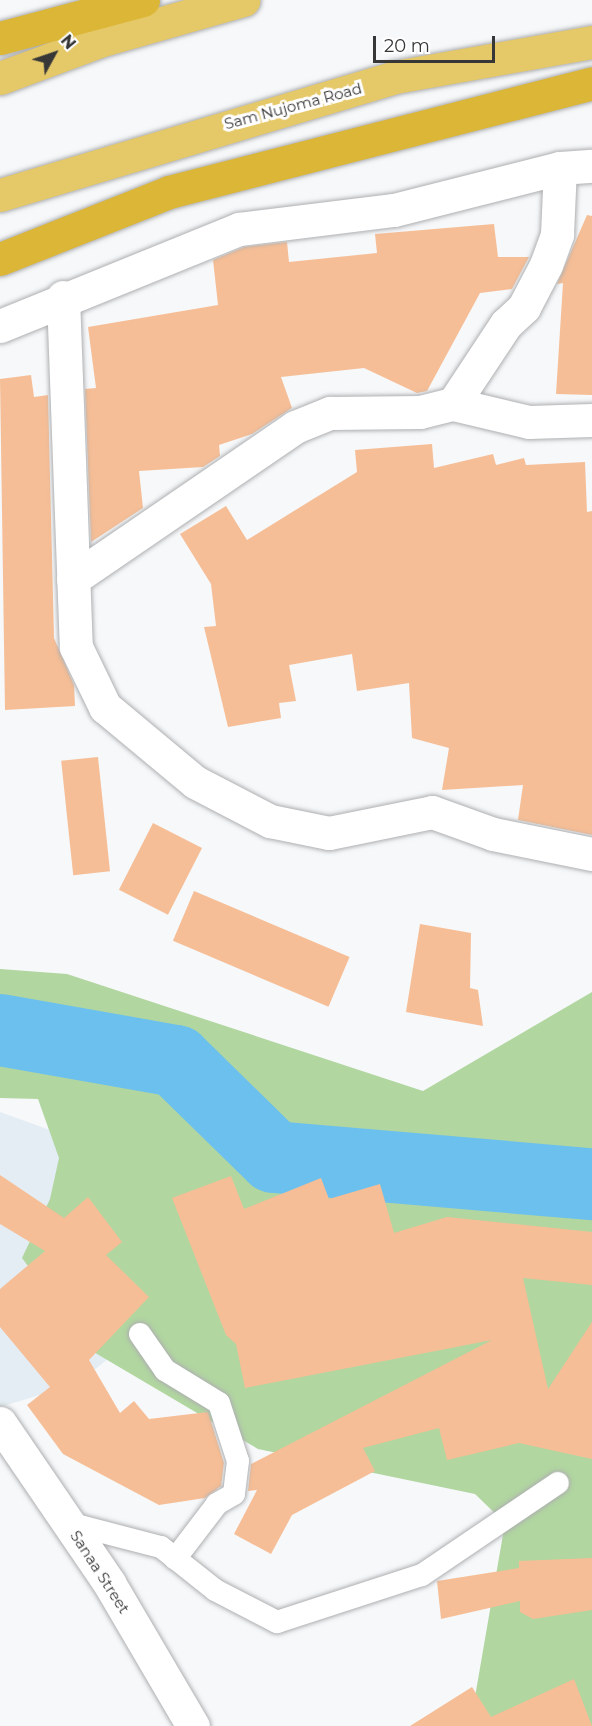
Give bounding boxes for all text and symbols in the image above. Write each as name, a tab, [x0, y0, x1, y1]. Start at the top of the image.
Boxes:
north arrow	[24, 24, 84, 84]
scale bar	[376, 24, 498, 62]
text: N	[57, 31, 80, 53]
text: 20 m	[384, 35, 430, 57]
street label: Sam Nujoma Road	[222, 79, 364, 133]
street label: Sanaa Street	[67, 1527, 133, 1617]

